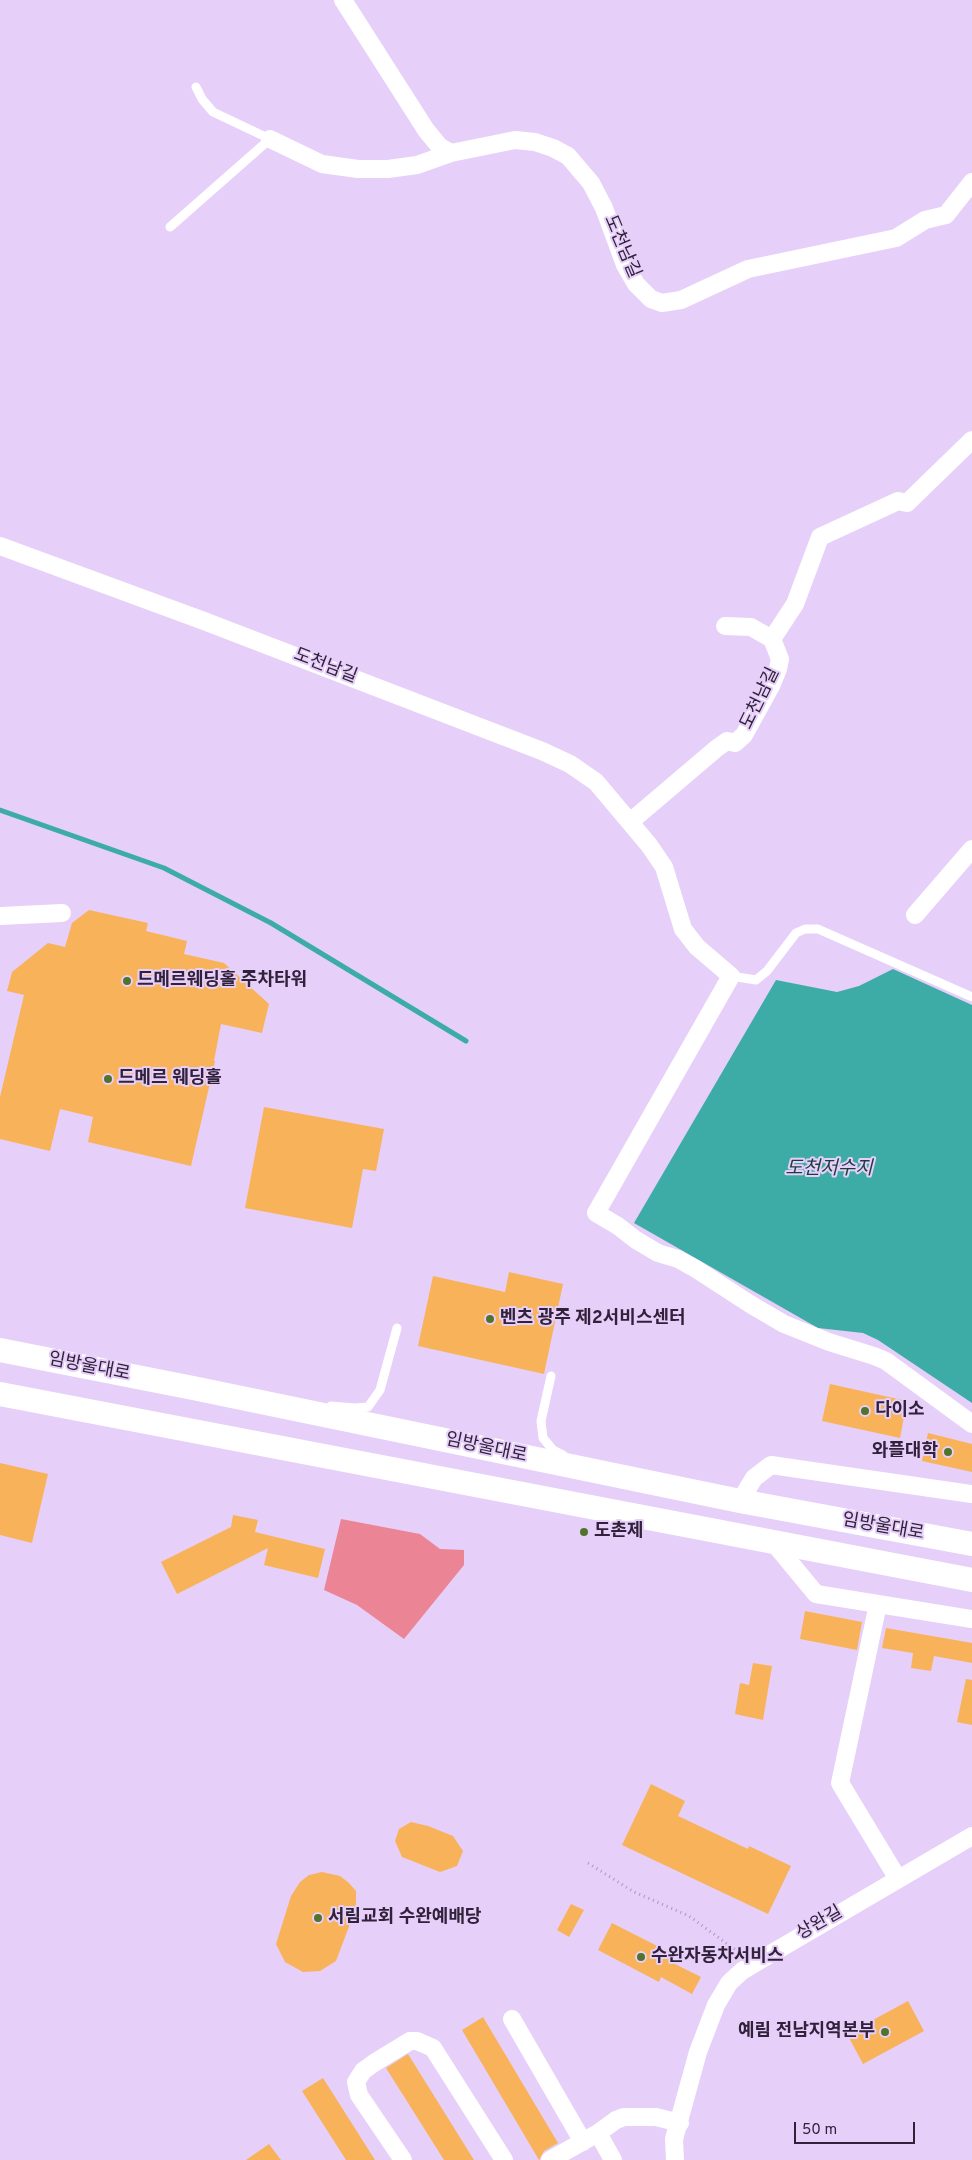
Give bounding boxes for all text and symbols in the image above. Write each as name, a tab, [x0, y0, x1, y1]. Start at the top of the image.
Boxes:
street label: 도천남길	[598, 212, 644, 282]
street label: 도천남길	[290, 645, 360, 689]
street label: 도천남길	[737, 664, 785, 734]
place label: 드메르웨딩홀 주차타워	[137, 970, 307, 992]
marker: 드메르웨딩홀 주차타워	[121, 975, 133, 987]
place label: 드메르 웨딩홀	[118, 1068, 222, 1090]
marker: 드메르 웨딩홀	[102, 1073, 114, 1085]
water label: 도천저수지	[785, 1159, 873, 1181]
place label: 벤츠 광주 제2서비스센터	[500, 1308, 686, 1330]
marker: 벤츠 광주 제2서비스센터	[484, 1313, 496, 1325]
street label: 임방울대로	[46, 1349, 132, 1387]
place label: 다이소	[875, 1400, 925, 1422]
marker: 다이소	[859, 1405, 871, 1417]
street label: 임방울대로	[443, 1430, 529, 1468]
place label: 와플대학	[872, 1441, 938, 1463]
marker: 와플대학	[942, 1446, 954, 1458]
street label: 임방울대로	[840, 1510, 926, 1546]
place label: 도촌제	[594, 1521, 644, 1543]
marker: 도촌제	[578, 1526, 590, 1538]
street label: 상완길	[793, 1902, 847, 1946]
place label: 서림교회 수완예배당	[328, 1907, 482, 1929]
marker: 서림교회 수완예배당	[312, 1912, 324, 1924]
place label: 수완자동차서비스	[651, 1946, 783, 1968]
marker: 수완자동차서비스	[635, 1951, 647, 1963]
place label: 예림 전남지역본부	[738, 2021, 875, 2043]
marker: 예림 전남지역본부	[879, 2026, 891, 2038]
scale bar	[797, 2112, 918, 2144]
text: 50 m	[802, 2121, 837, 2140]

